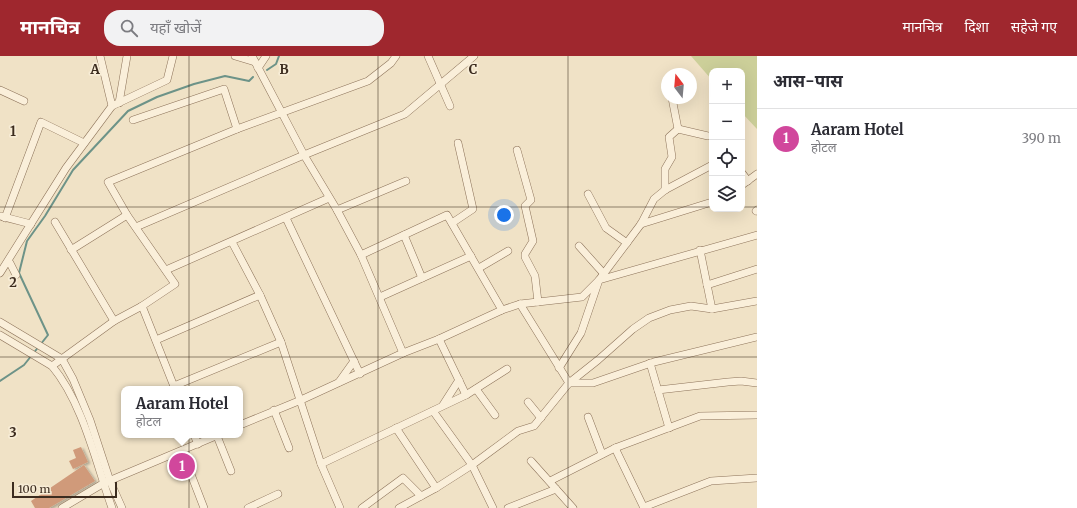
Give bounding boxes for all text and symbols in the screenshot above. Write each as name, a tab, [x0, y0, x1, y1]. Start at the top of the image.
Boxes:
search box	[104, 10, 384, 46]
text: मानचित्र	[20, 15, 80, 39]
icon: search	[118, 17, 140, 39]
text: यहाँ खोजें	[150, 18, 201, 37]
text: मानचित्र	[903, 18, 943, 36]
text: दिशा	[965, 18, 989, 36]
text: सहेजे गए	[1011, 18, 1057, 36]
text: A	[89, 61, 100, 78]
text: B	[279, 61, 289, 78]
text: C	[469, 61, 478, 78]
north arrow	[661, 68, 697, 104]
map controls	[709, 68, 745, 212]
button: +	[709, 68, 745, 104]
text: आस-पास	[773, 70, 843, 92]
button: −	[709, 104, 745, 140]
text: Aaram Hotel	[811, 120, 904, 139]
text: 1	[10, 123, 16, 140]
text: 1	[783, 130, 789, 147]
text: 390 m	[1022, 130, 1061, 147]
text: होटल	[811, 139, 837, 156]
button: locate	[709, 140, 745, 176]
button: layers	[709, 176, 745, 212]
your location	[494, 205, 514, 225]
text: 2	[9, 274, 17, 291]
popup	[121, 386, 243, 438]
text: Aaram Hotel	[136, 394, 228, 413]
text: होटल	[136, 413, 161, 430]
text: 3	[9, 424, 17, 441]
pin: 1	[169, 451, 195, 481]
scale bar	[12, 480, 117, 499]
text: 100 m	[18, 482, 50, 496]

